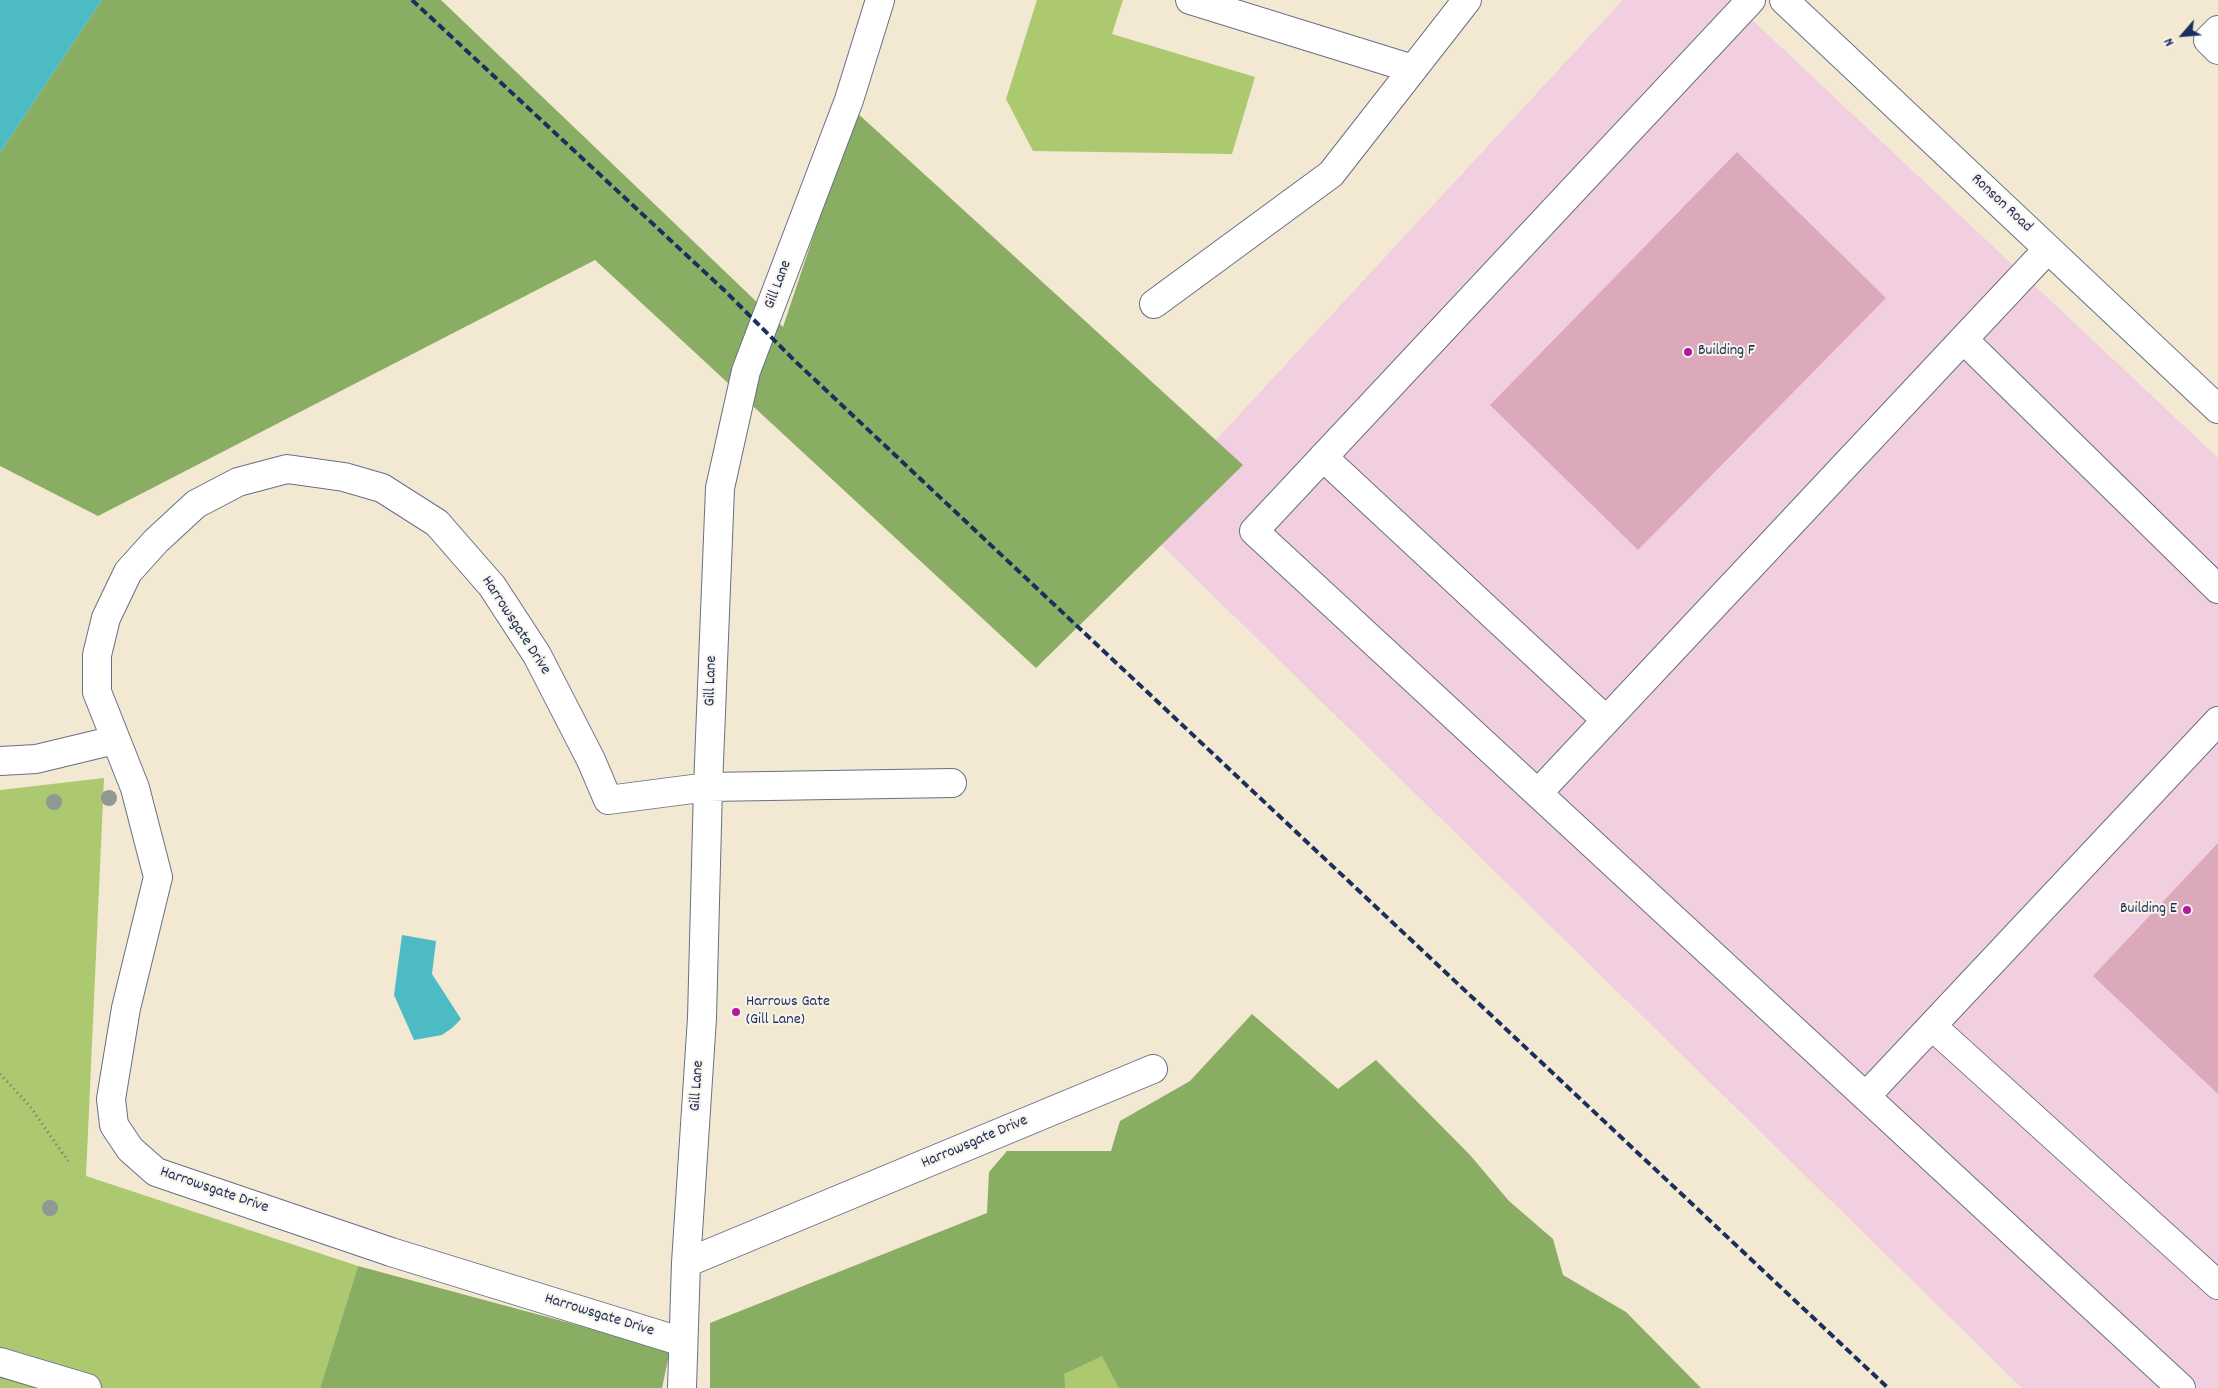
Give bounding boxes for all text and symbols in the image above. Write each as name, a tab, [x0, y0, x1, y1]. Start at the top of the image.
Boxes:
north arrow	[2158, 10, 2208, 60]
text: N	[2159, 34, 2180, 49]
street label: Ronson Road	[1966, 171, 2036, 237]
street label: Gill Lane	[761, 258, 797, 312]
place label: Building F	[1698, 342, 1755, 362]
marker: Building F	[1682, 346, 1694, 358]
street label: Harrowsgate Drive	[476, 573, 554, 679]
street label: Gill Lane	[702, 655, 722, 707]
place label: Building E	[2120, 900, 2177, 920]
marker: Building E	[2181, 904, 2193, 916]
place label: Harrows Gate (Gill Lane)	[746, 993, 830, 1031]
marker: Harrows Gate (Gill Lane)	[730, 1006, 742, 1018]
street label: Gill Lane	[687, 1060, 709, 1112]
street label: Harrowsgate Drive	[919, 1112, 1031, 1174]
street label: Harrowsgate Drive	[157, 1163, 271, 1219]
street label: Harrowsgate Drive	[542, 1290, 656, 1342]

